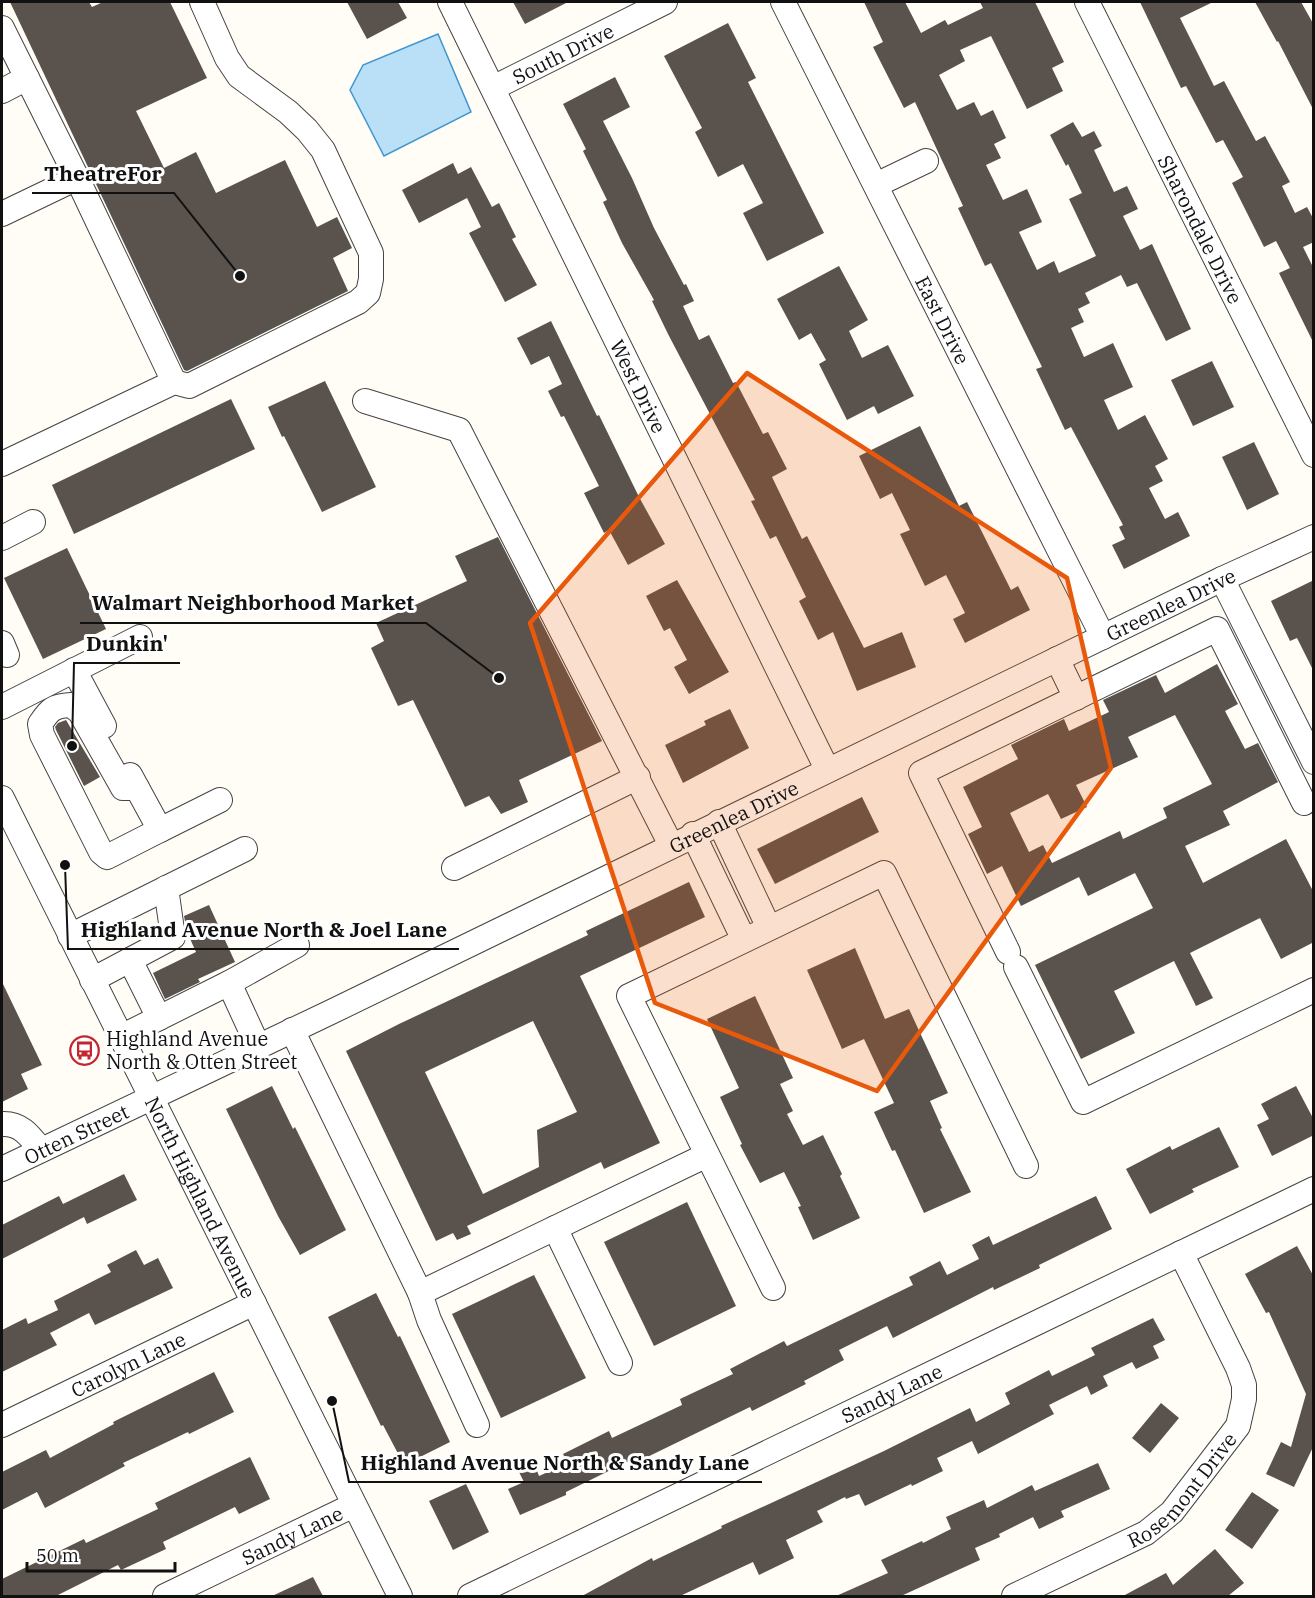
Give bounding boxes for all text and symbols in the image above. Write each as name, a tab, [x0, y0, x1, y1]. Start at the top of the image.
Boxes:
street label: South Drive	[507, 16, 618, 90]
street label: Sharondale Drive	[1152, 150, 1249, 308]
callout: TheatreFor	[32, 154, 174, 193]
text: TheatreFor	[44, 159, 163, 187]
street label: East Drive	[910, 271, 977, 369]
street label: West Drive	[604, 335, 673, 437]
street label: Greenlea Drive	[1101, 561, 1240, 647]
callout: Walmart Neighborhood Market	[80, 584, 426, 623]
text: Walmart Neighborhood Market	[92, 588, 414, 616]
callout: Dunkin'	[74, 624, 180, 663]
text: Dunkin'	[86, 629, 168, 657]
street label: Greenlea Drive	[664, 774, 803, 859]
callout: Highland Avenue North & Joel Lane	[68, 910, 459, 949]
text: Highland Avenue North & Joel Lane	[81, 915, 447, 943]
place label: Highland Avenue North & Otten Street	[106, 1025, 297, 1075]
bus stop icon: Highland Avenue North & Otten Street	[69, 1034, 101, 1066]
street label: North Highland Avenue	[139, 1092, 263, 1303]
street label: Otten Street	[19, 1097, 133, 1170]
street label: Carolyn Lane	[66, 1325, 190, 1403]
street label: Sandy Lane	[836, 1357, 947, 1429]
street label: Rosemont Drive	[1123, 1426, 1242, 1554]
callout: Highland Avenue North & Sandy Lane	[349, 1443, 762, 1482]
text: Highland Avenue North & Sandy Lane	[361, 1448, 750, 1476]
street label: Sandy Lane	[237, 1499, 347, 1571]
scale bar	[27, 1535, 176, 1573]
text: 50 m	[36, 1544, 79, 1567]

